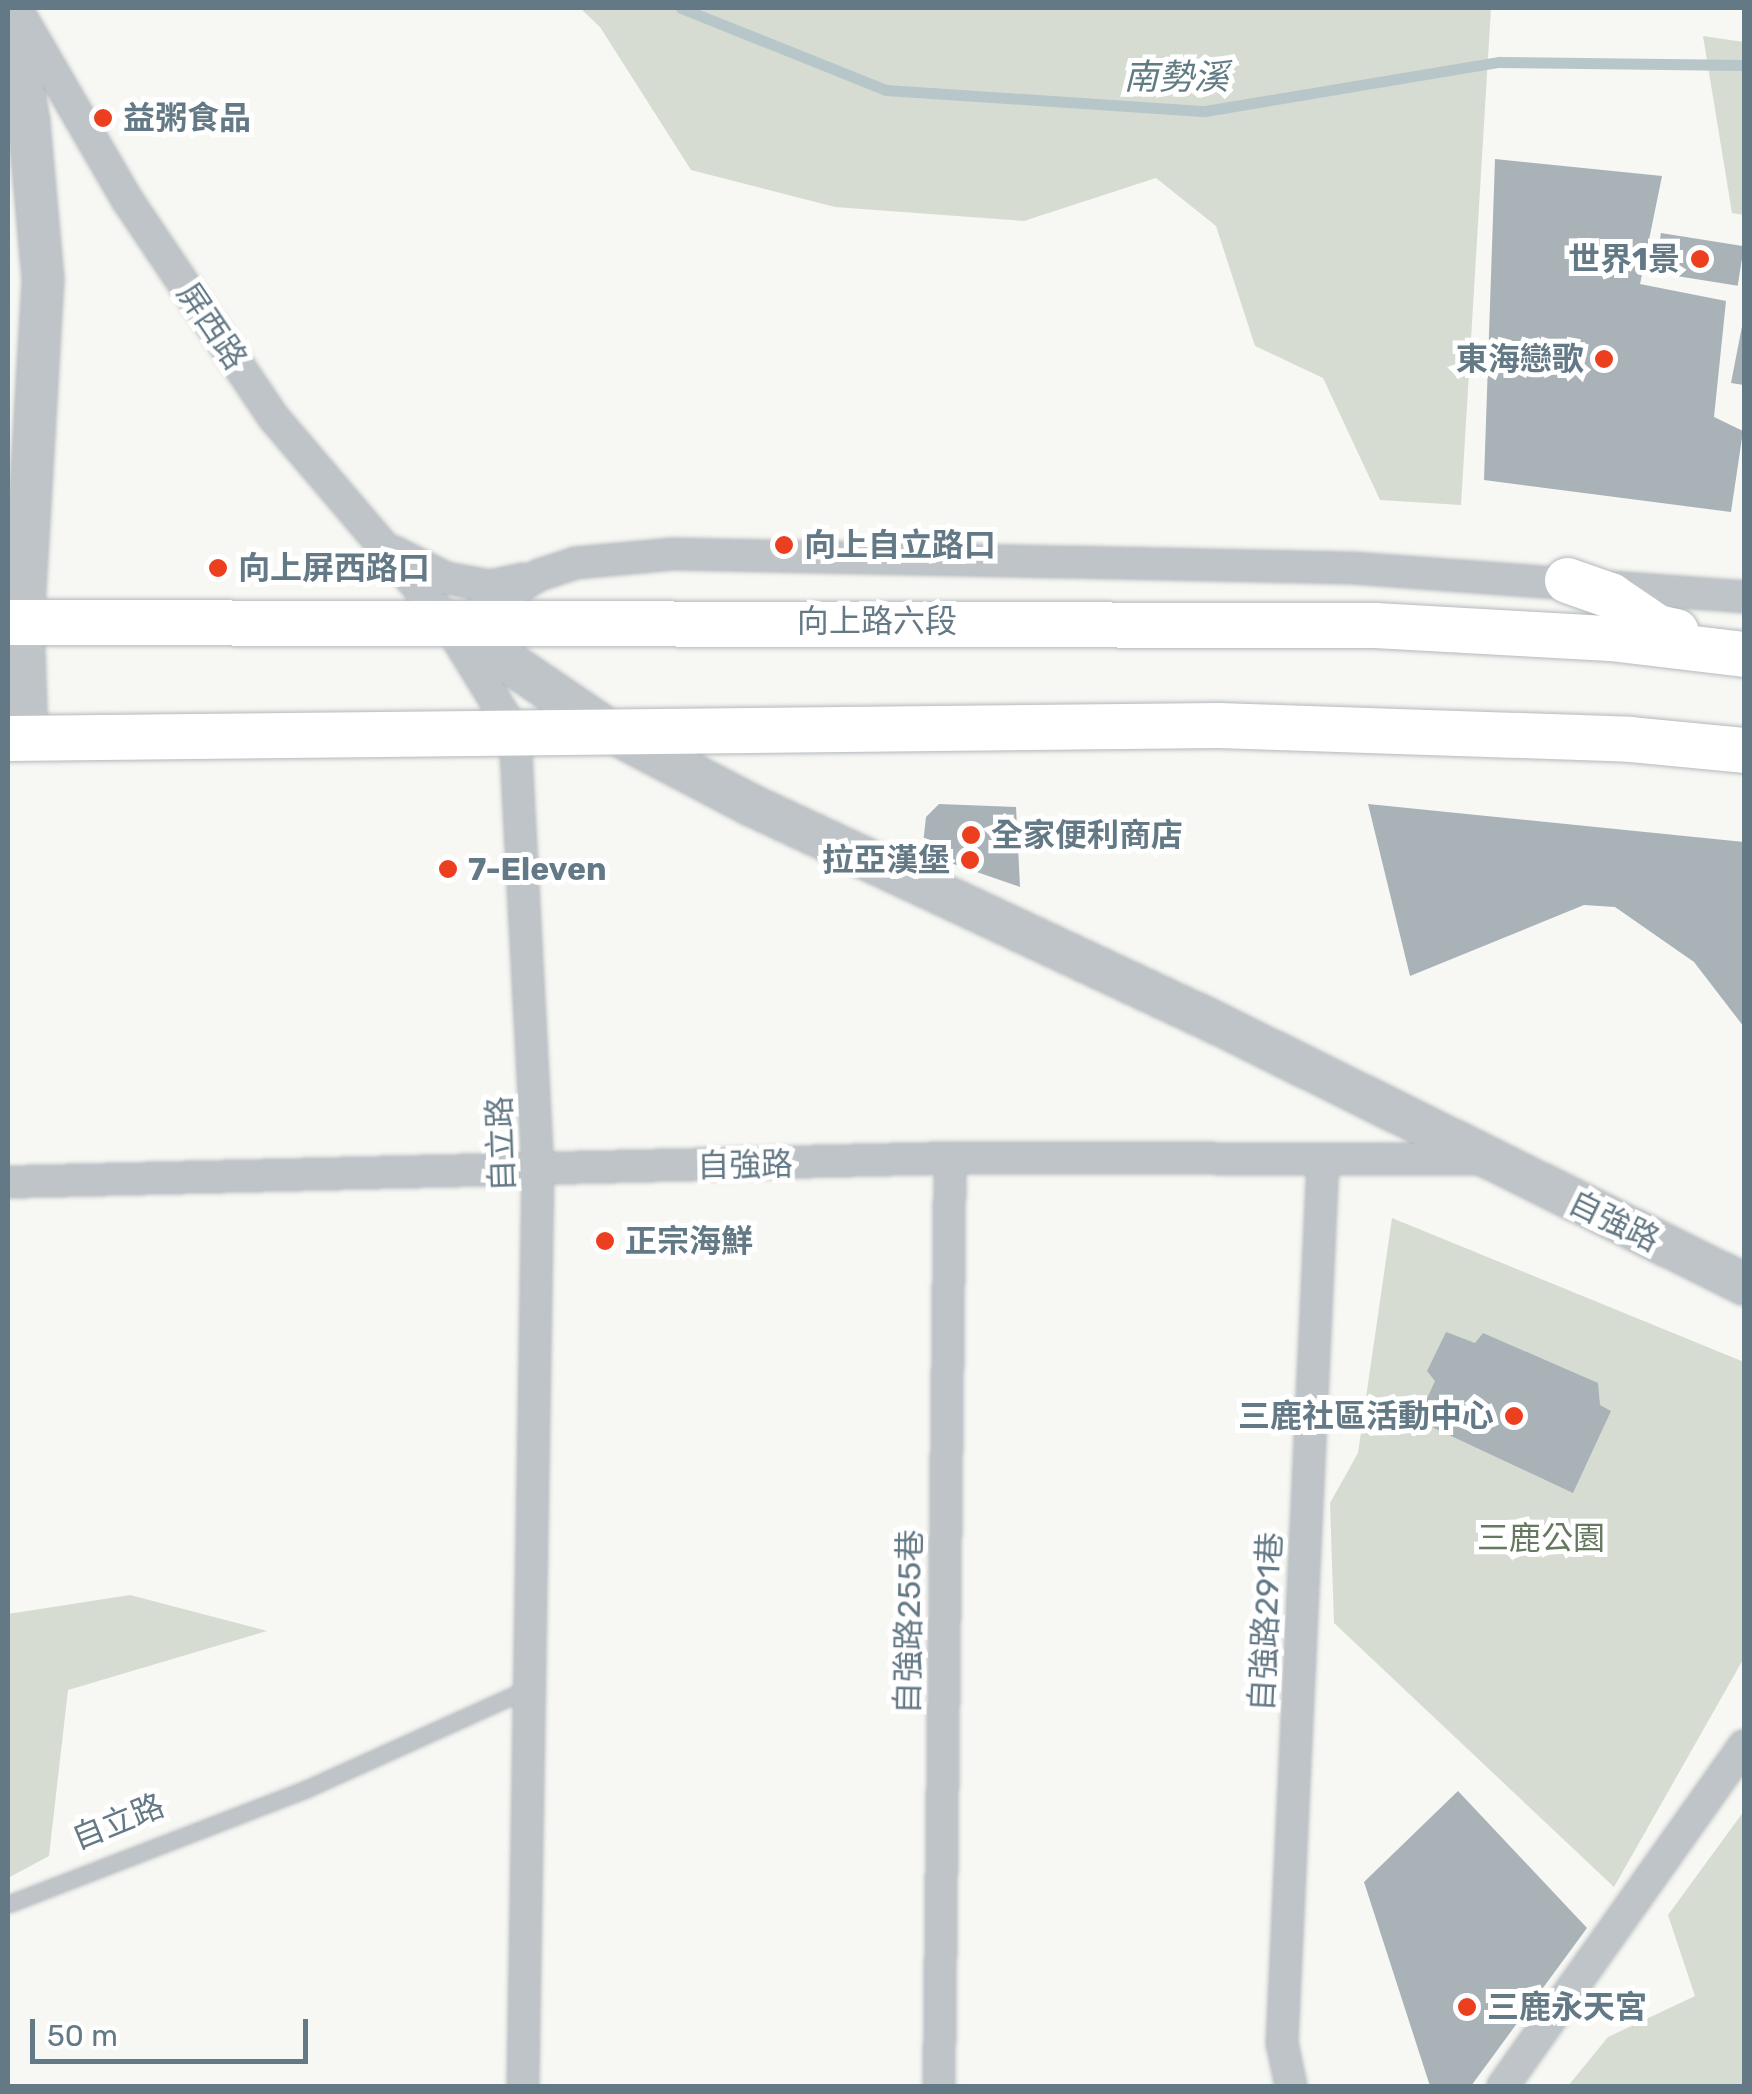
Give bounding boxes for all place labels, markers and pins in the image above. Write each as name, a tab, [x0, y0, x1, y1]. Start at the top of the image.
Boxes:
place label: 益粥食品	[123, 99, 251, 137]
marker: 益粥食品	[92, 107, 114, 129]
place label: 世界1景	[1568, 240, 1680, 278]
marker: 世界1景	[1689, 248, 1711, 270]
place label: 東海戀歌	[1456, 340, 1584, 378]
marker: 東海戀歌	[1593, 348, 1615, 370]
place label: 向上自立路口	[804, 526, 996, 564]
marker: 向上自立路口	[773, 534, 795, 556]
place label: 向上屏西路口	[238, 549, 430, 587]
marker: 向上屏西路口	[207, 557, 229, 579]
place label: 全家便利商店	[991, 816, 1183, 854]
marker: 全家便利商店	[960, 824, 982, 846]
place label: 拉亞漢堡	[822, 841, 950, 879]
marker: 拉亞漢堡	[959, 849, 981, 871]
place label: 7-Eleven	[468, 850, 607, 888]
marker: 7-Eleven	[437, 858, 459, 880]
place label: 正宗海鮮	[625, 1222, 753, 1260]
marker: 正宗海鮮	[594, 1230, 616, 1252]
place label: 三鹿社區活動中心	[1238, 1397, 1494, 1435]
marker: 三鹿社區活動中心	[1503, 1405, 1525, 1427]
place label: 三鹿永天宮	[1487, 1988, 1647, 2026]
marker: 三鹿永天宮	[1456, 1996, 1478, 2018]

